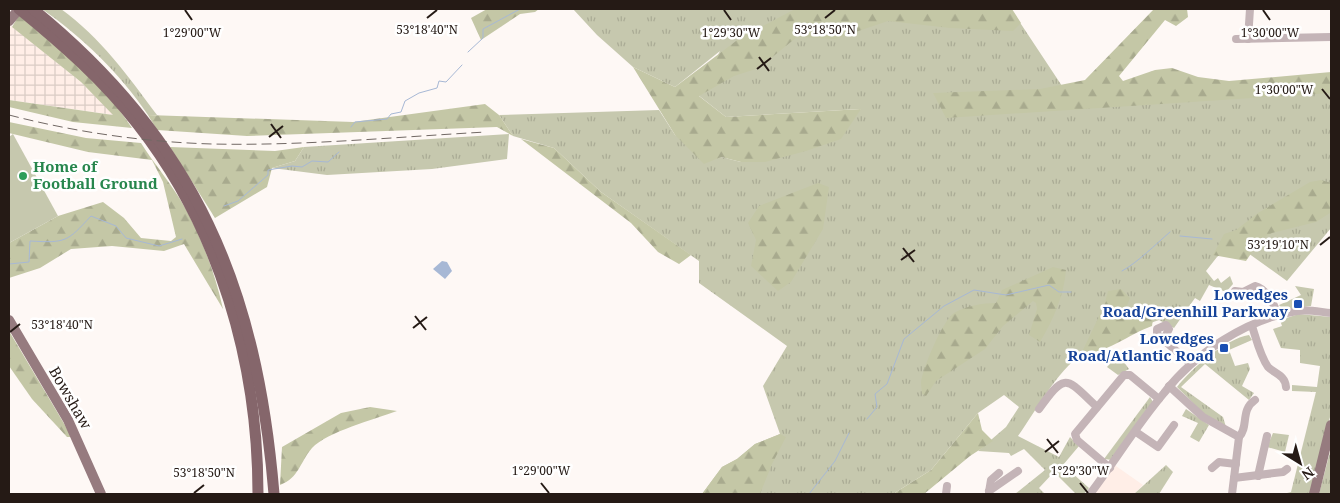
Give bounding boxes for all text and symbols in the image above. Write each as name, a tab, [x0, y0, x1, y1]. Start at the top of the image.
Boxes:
text: 53°18'40"N	[396, 21, 458, 38]
text: 53°18'50"N	[794, 21, 856, 38]
text: 1°29'00"W	[163, 24, 222, 41]
text: 1°29'30"W	[702, 24, 761, 41]
text: 1°30'00"W	[1241, 24, 1300, 41]
text: 1°30'00"W	[1255, 81, 1314, 98]
place label: Home of Football Ground	[33, 156, 158, 193]
marker: Home of Football Ground	[17, 170, 29, 182]
text: 53°19'10"N	[1247, 236, 1309, 253]
place label: Lowedges Road/Greenhill Parkway	[1103, 284, 1288, 321]
marker: Lowedges Road/Greenhill Parkway	[1292, 298, 1304, 310]
text: 53°18'40"N	[31, 316, 93, 333]
place label: Lowedges Road/Atlantic Road	[1068, 328, 1214, 365]
marker: Lowedges Road/Atlantic Road	[1218, 342, 1230, 354]
street label: Bowshaw	[45, 363, 97, 432]
north arrow	[1275, 438, 1325, 488]
text: 1°29'00"W	[512, 462, 571, 479]
text: 1°29'30"W	[1051, 462, 1110, 479]
text: N	[1298, 463, 1318, 485]
text: 53°18'50"N	[173, 464, 235, 481]

